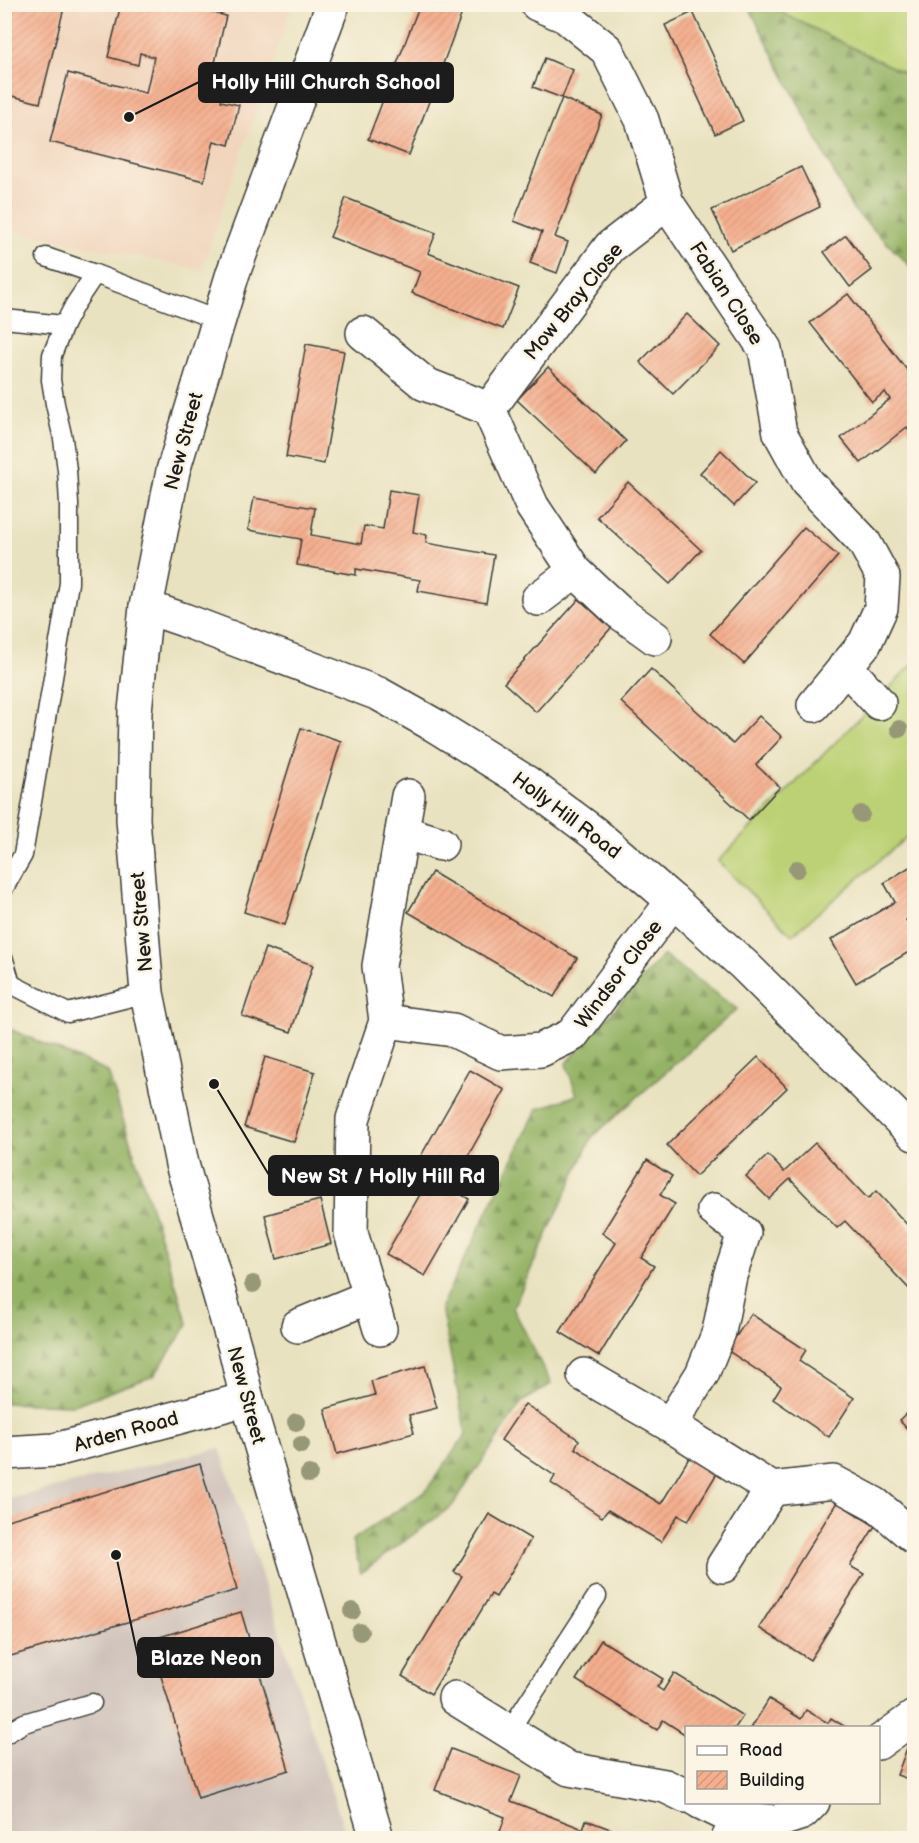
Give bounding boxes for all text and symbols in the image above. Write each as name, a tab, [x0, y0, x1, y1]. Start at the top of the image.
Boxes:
callout: Holly Hill Church School	[199, 63, 453, 102]
text: Holly Hill Church School	[211, 70, 441, 95]
street label: Fabian Close	[684, 237, 768, 350]
street label: Mow Bray Close	[519, 238, 628, 365]
street label: New Street	[159, 390, 209, 493]
street label: Holly Hill Road	[507, 767, 626, 865]
street label: New Street	[126, 871, 158, 973]
street label: Windsor Close	[570, 915, 668, 1034]
callout: New St / Holly Hill Rd	[269, 1156, 498, 1195]
text: New St / Holly Hill Rd	[281, 1164, 485, 1189]
street label: New Street	[221, 1344, 271, 1447]
street label: Arden Road	[71, 1406, 181, 1457]
callout: Blaze Neon	[138, 1638, 273, 1677]
text: Blaze Neon	[150, 1646, 262, 1671]
legend	[685, 1726, 880, 1804]
text: Road	[739, 1740, 783, 1761]
text: Building	[739, 1770, 805, 1791]

